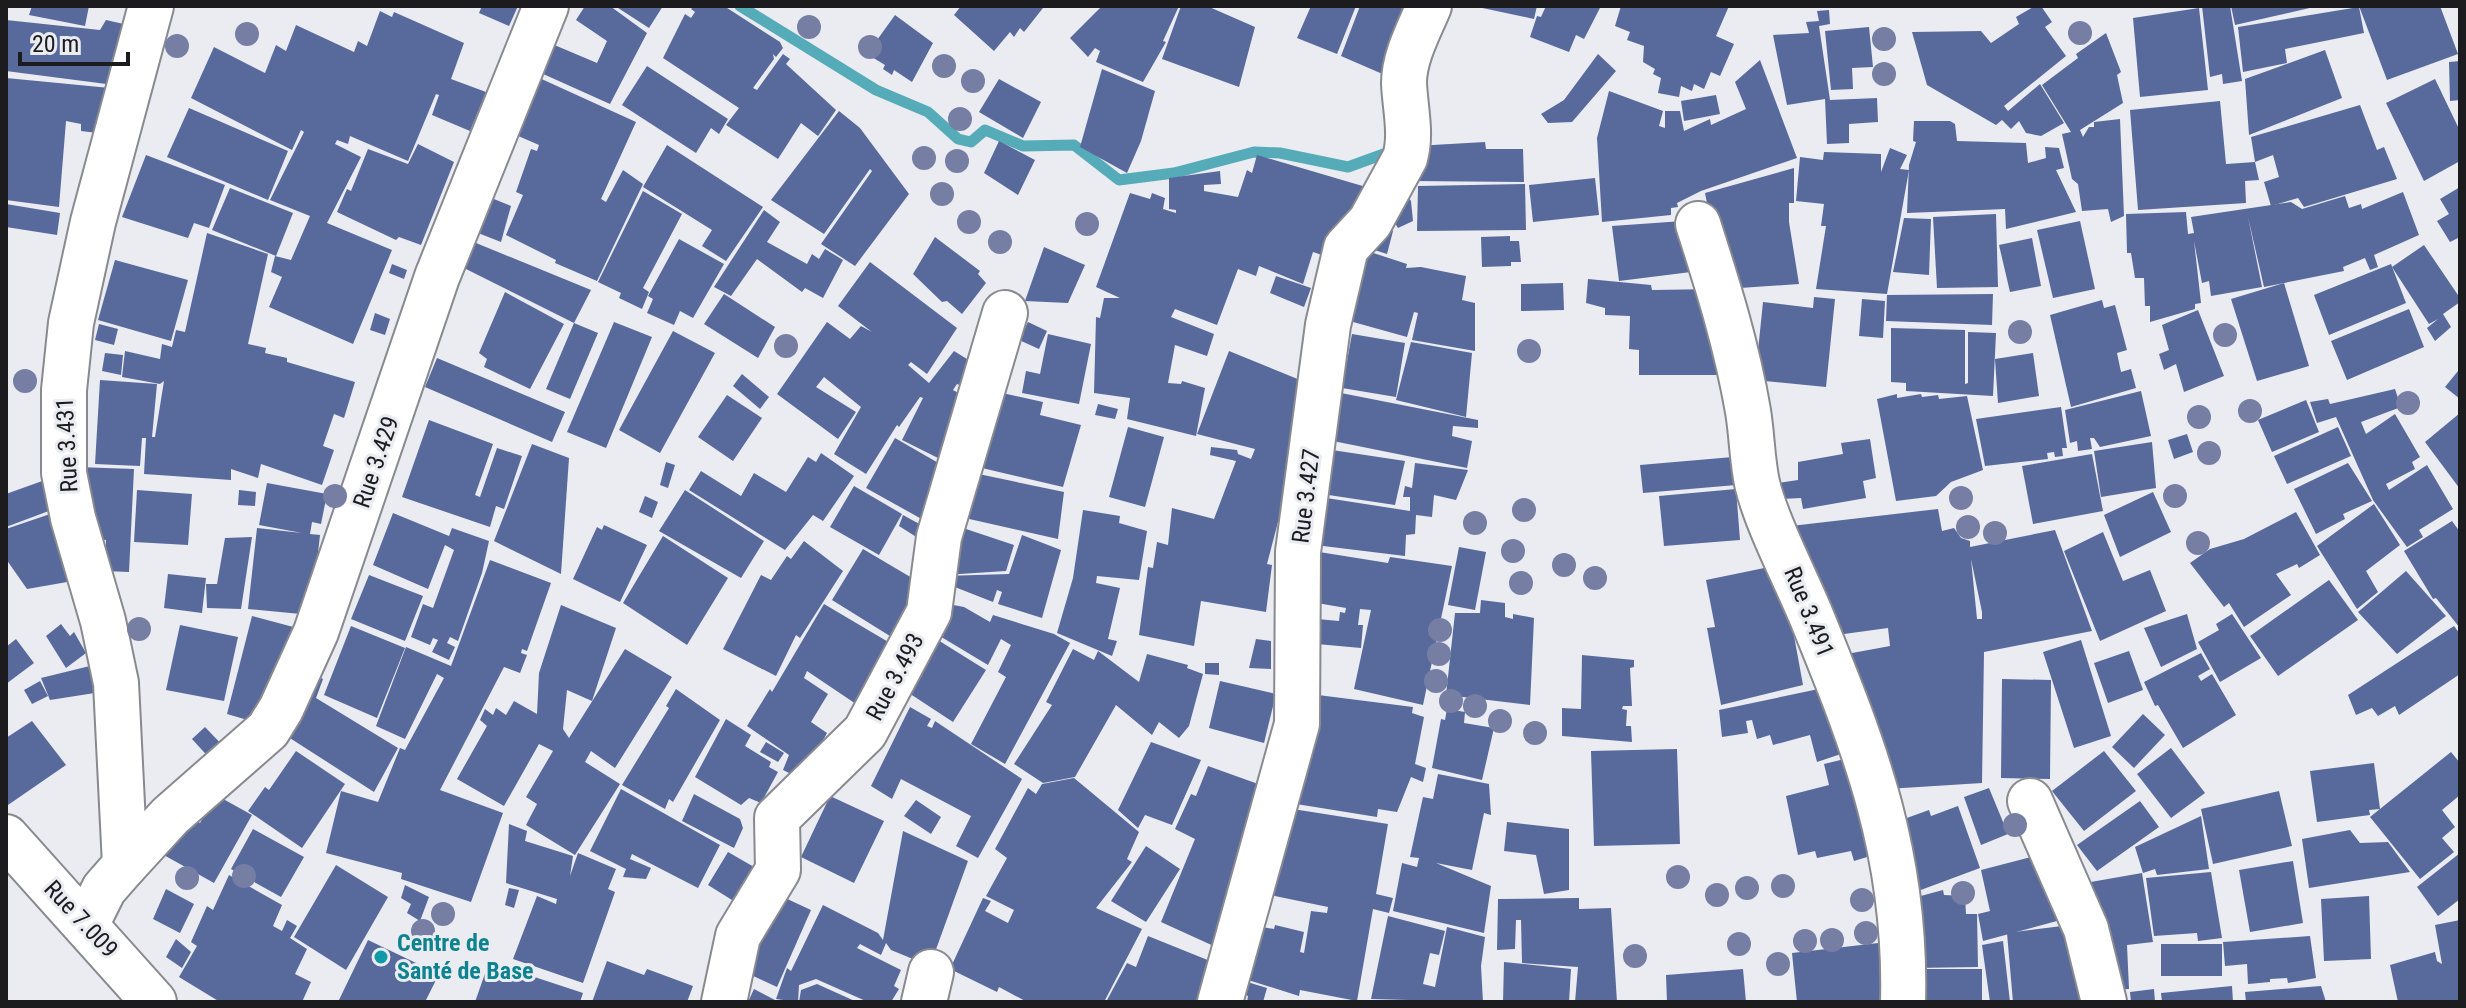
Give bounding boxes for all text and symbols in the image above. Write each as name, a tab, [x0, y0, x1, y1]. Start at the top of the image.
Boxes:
scale bar	[20, 16, 128, 66]
text: 20 m	[32, 30, 79, 58]
street label: Rue 3.431	[51, 397, 83, 493]
street label: Rue 3.429	[347, 413, 405, 511]
street label: Rue 3.427	[1286, 447, 1326, 545]
street label: Rue 3.491	[1778, 563, 1840, 661]
street label: Rue 3.493	[860, 629, 930, 725]
street label: Rue 7.009	[38, 875, 124, 963]
place label: Centre de Santé de Base	[397, 929, 534, 985]
marker: Centre de Santé de Base	[372, 948, 390, 966]

